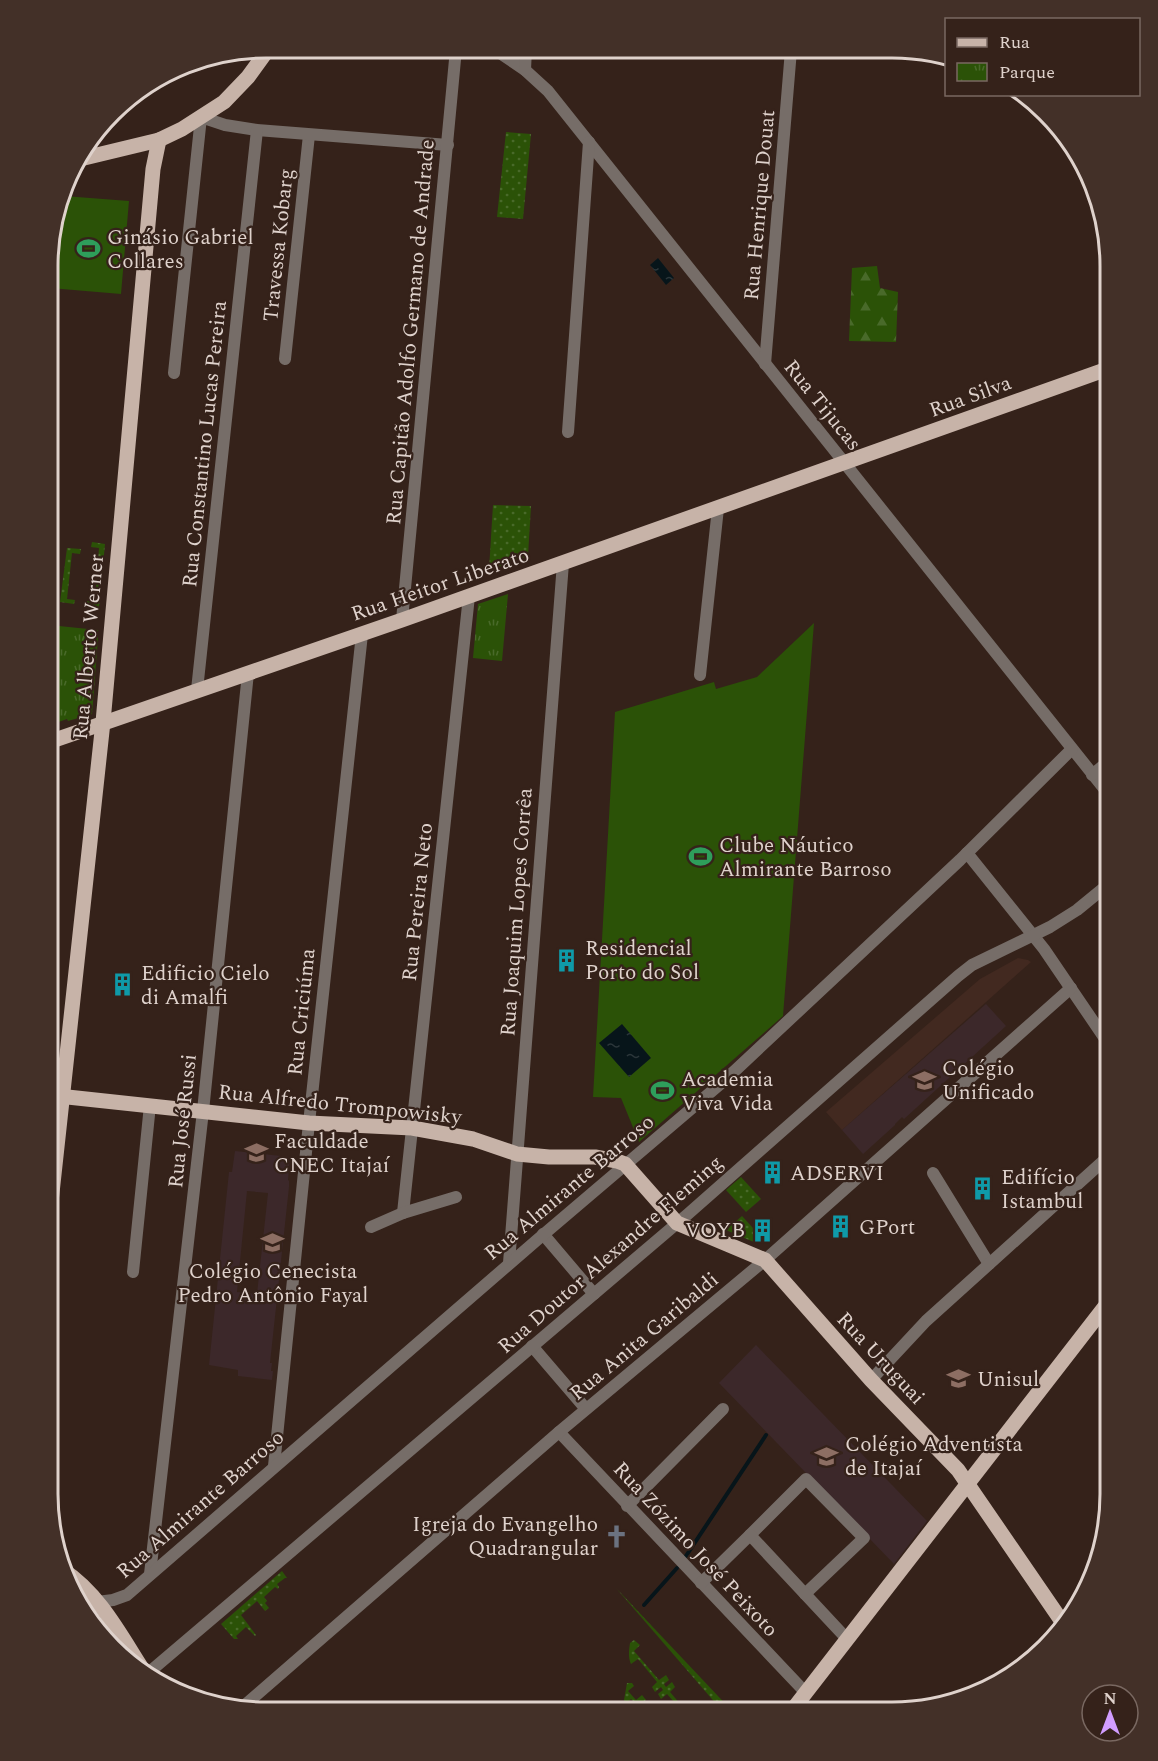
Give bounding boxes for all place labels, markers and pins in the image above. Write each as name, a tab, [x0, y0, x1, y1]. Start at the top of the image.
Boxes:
place label: Ginásio Gabriel Collares	[107, 222, 254, 278]
sports icon: Ginásio Gabriel Collares	[76, 236, 102, 262]
place label: Clube Náutico Almirante Barroso	[719, 830, 892, 886]
sports icon: Clube Náutico Almirante Barroso	[688, 844, 714, 870]
place label: Residencial Porto do Sol	[585, 933, 699, 989]
building icon: Residencial Porto do Sol	[554, 947, 580, 973]
place label: Edificio Cielo di Amalfi	[141, 958, 269, 1014]
building icon: Edificio Cielo di Amalfi	[110, 972, 136, 998]
place label: Colégio Unificado	[942, 1053, 1034, 1109]
place label: Academia Viva Vida	[681, 1064, 774, 1120]
school or university icon: Colégio Unificado	[911, 1067, 937, 1093]
sports icon: Academia Viva Vida	[650, 1078, 676, 1104]
place label: Faculdade CNEC Itajaí	[274, 1126, 391, 1182]
school or university icon: Faculdade CNEC Itajaí	[243, 1140, 269, 1166]
place label: ADSERVI	[790, 1158, 884, 1190]
building icon: ADSERVI	[759, 1160, 785, 1186]
place label: Edifício Istambul	[1001, 1162, 1083, 1218]
building icon: Edifício Istambul	[970, 1176, 996, 1202]
place label: GPort	[859, 1212, 915, 1244]
building icon: GPort	[828, 1214, 854, 1240]
place label: VOYB	[685, 1215, 745, 1247]
building icon: VOYB	[750, 1217, 776, 1243]
school or university icon: Colégio Cenecista Pedro Antônio Fayal	[260, 1230, 286, 1256]
place label: Colégio Cenecista Pedro Antônio Fayal	[178, 1256, 368, 1312]
place label: Unisul	[977, 1364, 1039, 1396]
school or university icon: Unisul	[946, 1366, 972, 1392]
place label: Colégio Adventista de Itajaí	[845, 1429, 1023, 1485]
school or university icon: Colégio Adventista de Itajaí	[814, 1443, 840, 1469]
place label: Igreja do Evangelho Quadrangular	[412, 1509, 598, 1565]
church icon: Igreja do Evangelho Quadrangular	[603, 1523, 629, 1549]

